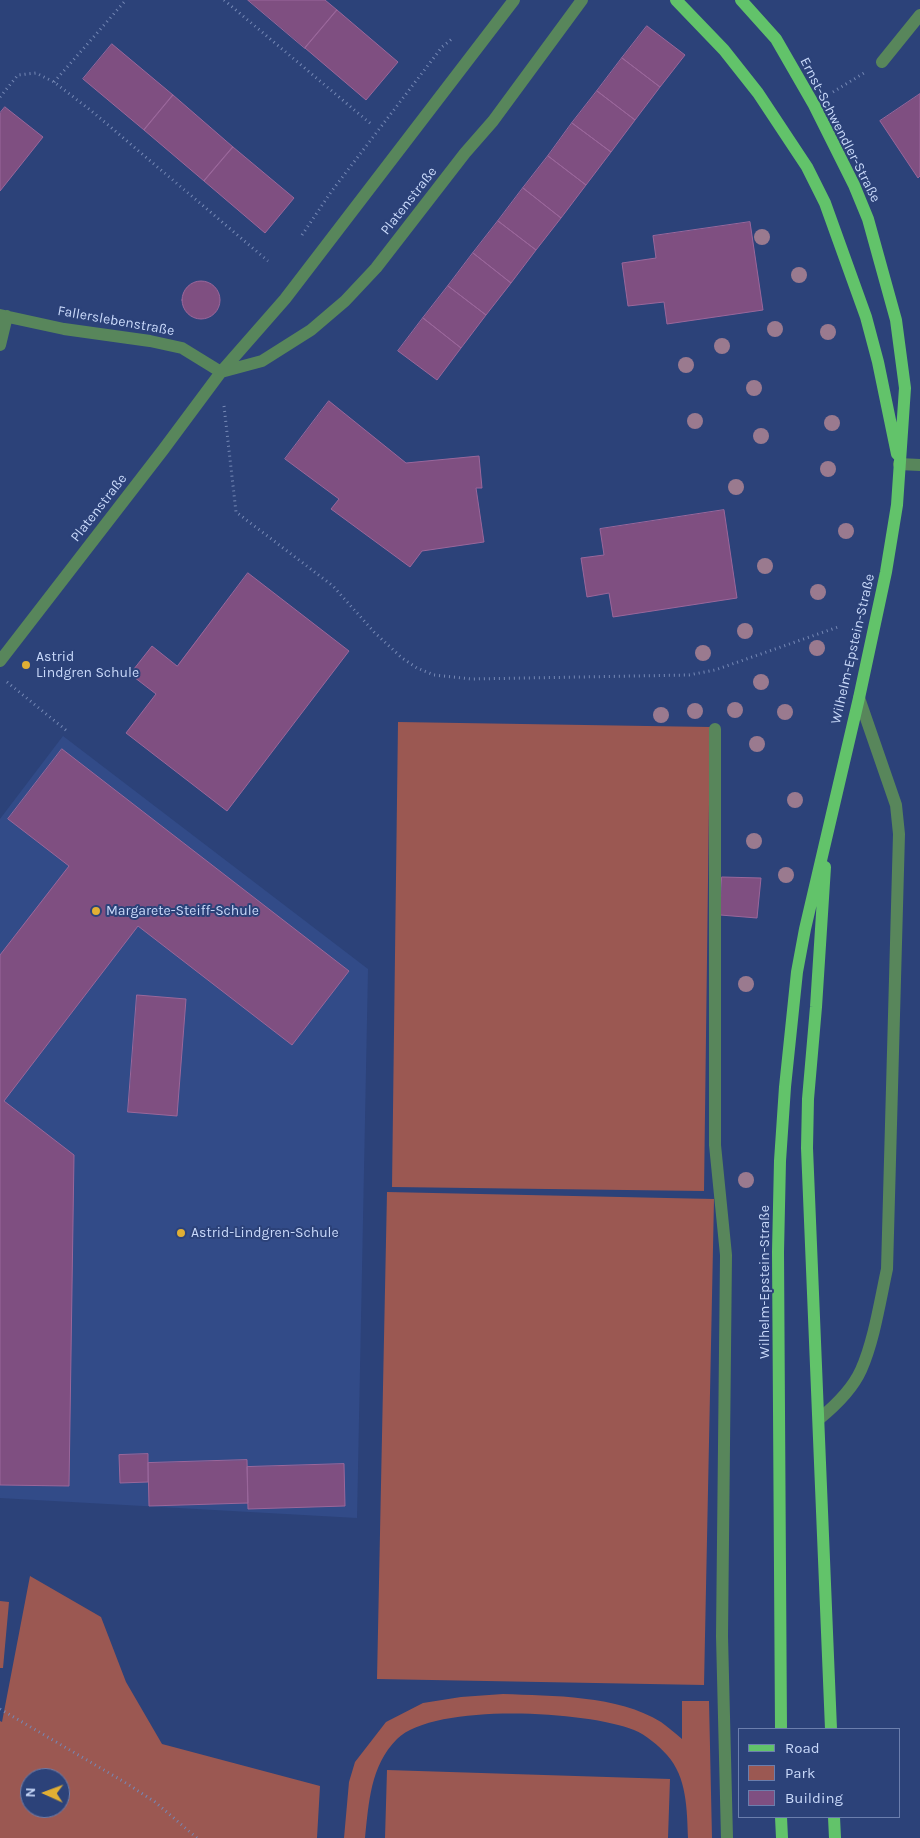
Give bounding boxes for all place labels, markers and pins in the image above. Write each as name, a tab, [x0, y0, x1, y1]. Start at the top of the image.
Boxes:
place label: Astrid Lindgren Schule	[36, 649, 139, 682]
marker: Astrid Lindgren Schule	[20, 659, 32, 671]
place label: Margarete-Steiff-Schule	[106, 903, 259, 919]
marker: Margarete-Steiff-Schule	[90, 905, 102, 917]
place label: Astrid-Lindgren-Schule	[191, 1225, 339, 1241]
marker: Astrid-Lindgren-Schule	[175, 1227, 187, 1239]

